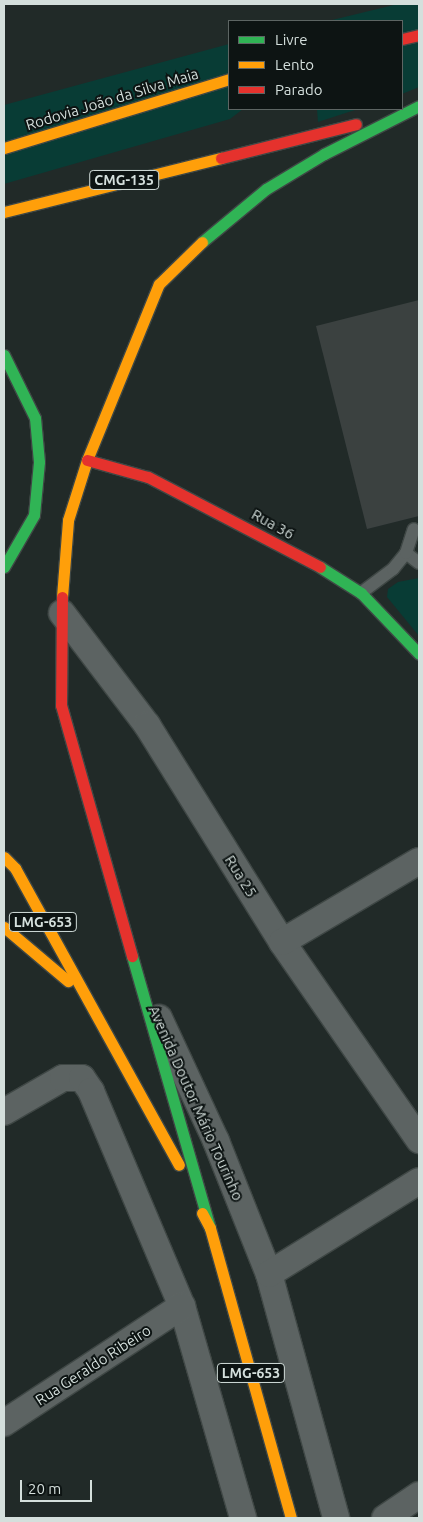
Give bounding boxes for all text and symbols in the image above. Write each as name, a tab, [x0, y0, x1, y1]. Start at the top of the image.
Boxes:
legend	[228, 20, 403, 110]
text: Livre	[275, 31, 308, 48]
text: Lento	[275, 56, 314, 73]
street label: Rodovia João da Silva Maia	[23, 64, 201, 134]
text: Parado	[275, 81, 322, 98]
road number: CMG-135	[89, 168, 159, 192]
street label: Rua 36	[249, 505, 297, 543]
street label: Rua 25	[221, 852, 261, 900]
road number: LMG-653	[8, 910, 78, 934]
street label: Avenida Doutor Mário Tourinho	[145, 1003, 247, 1203]
street label: Rua Geraldo Ribeiro	[32, 1321, 154, 1409]
road number: LMG-653	[216, 1362, 286, 1385]
scale bar	[22, 1470, 95, 1502]
text: 20 m	[28, 1480, 61, 1497]

